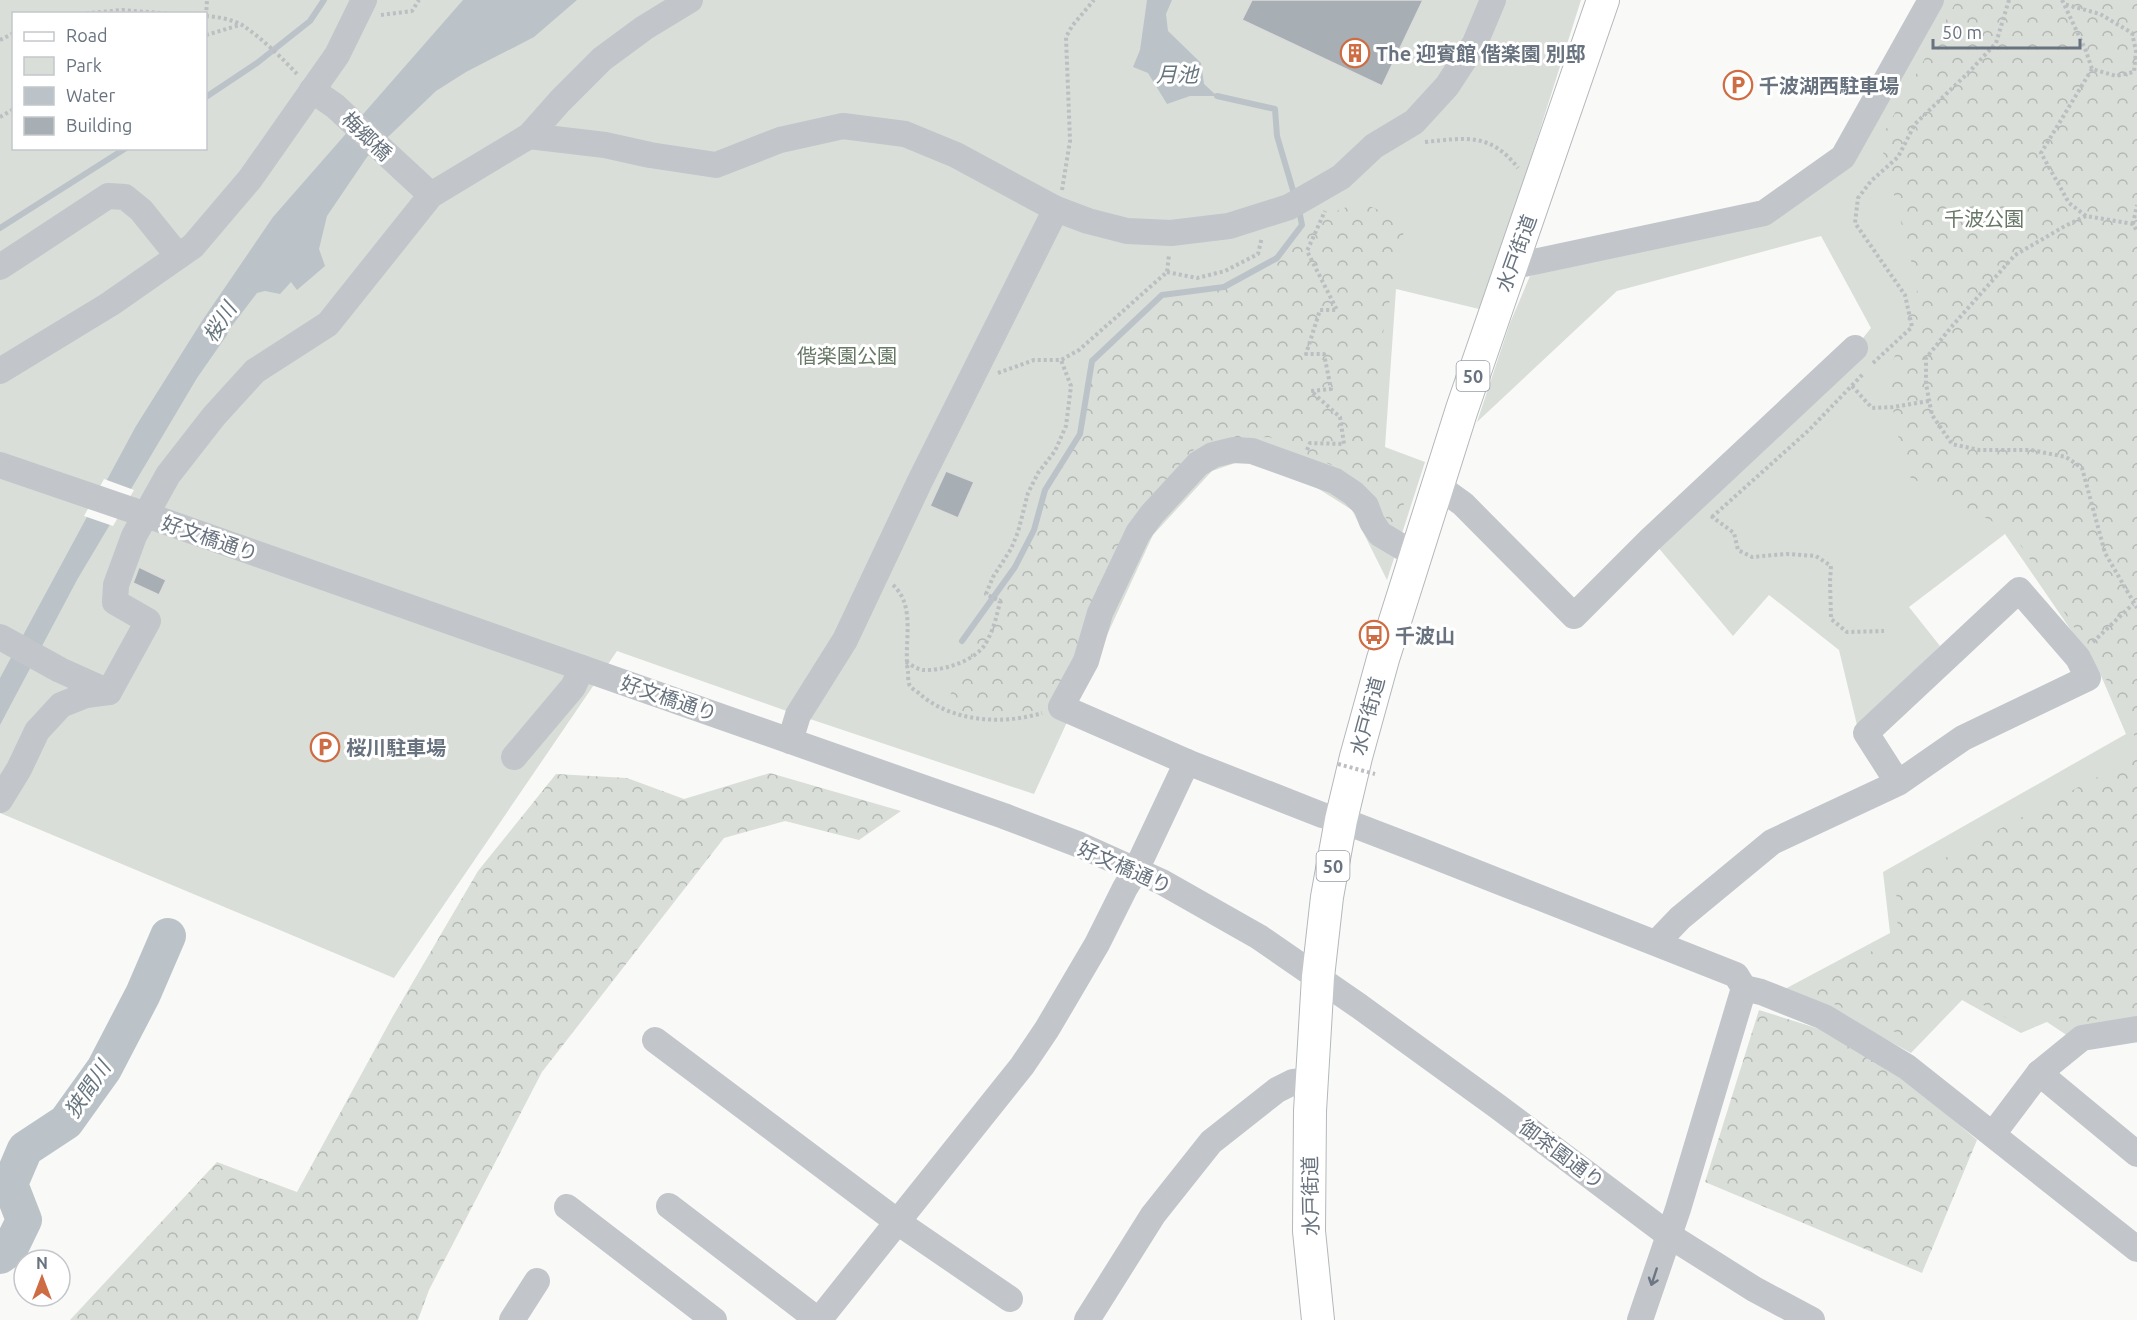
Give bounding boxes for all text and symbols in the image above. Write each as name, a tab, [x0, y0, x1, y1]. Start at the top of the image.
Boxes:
legend	[12, 12, 207, 150]
scale bar	[1933, 12, 2080, 50]
text: 50 m	[1942, 22, 1982, 42]
text: Road	[66, 25, 108, 45]
building icon: The 迎賓館 偕楽園 別邸	[1339, 37, 1371, 69]
place label: The 迎賓館 偕楽園 別邸	[1376, 42, 1585, 65]
text: Park	[66, 55, 102, 75]
water label: 月池	[1156, 62, 1200, 86]
parking icon: 千波湖西駐車場	[1722, 69, 1754, 101]
place label: 千波湖西駐車場	[1759, 74, 1899, 97]
text: Water	[66, 85, 116, 105]
street label: 梅郷橋	[337, 107, 397, 165]
text: Building	[66, 115, 132, 135]
park label: 千波公園	[1944, 207, 2024, 230]
street label: 水戸街道	[1492, 211, 1540, 295]
water label: 桜川	[197, 296, 242, 346]
park label: 偕楽園公園	[797, 344, 897, 367]
road number: 50	[1456, 361, 1490, 391]
street label: 好文橋通り	[159, 511, 261, 565]
bus stop icon: 千波山	[1358, 619, 1390, 651]
place label: 千波山	[1395, 624, 1455, 647]
street label: 好文橋通り	[618, 671, 720, 725]
street label: 水戸街道	[1346, 674, 1388, 758]
parking icon: 桜川駐車場	[309, 731, 341, 763]
place label: 桜川駐車場	[346, 736, 446, 759]
street label: 好文橋通り	[1075, 836, 1175, 898]
road number: 50	[1316, 851, 1350, 881]
water label: 狭間川	[59, 1055, 116, 1122]
street label: 御茶園通り	[1515, 1115, 1609, 1193]
street label: 水戸街道	[1298, 1156, 1322, 1236]
north arrow	[12, 1248, 72, 1308]
text: N	[36, 1254, 48, 1272]
one-way arrow	[1648, 1267, 1659, 1286]

